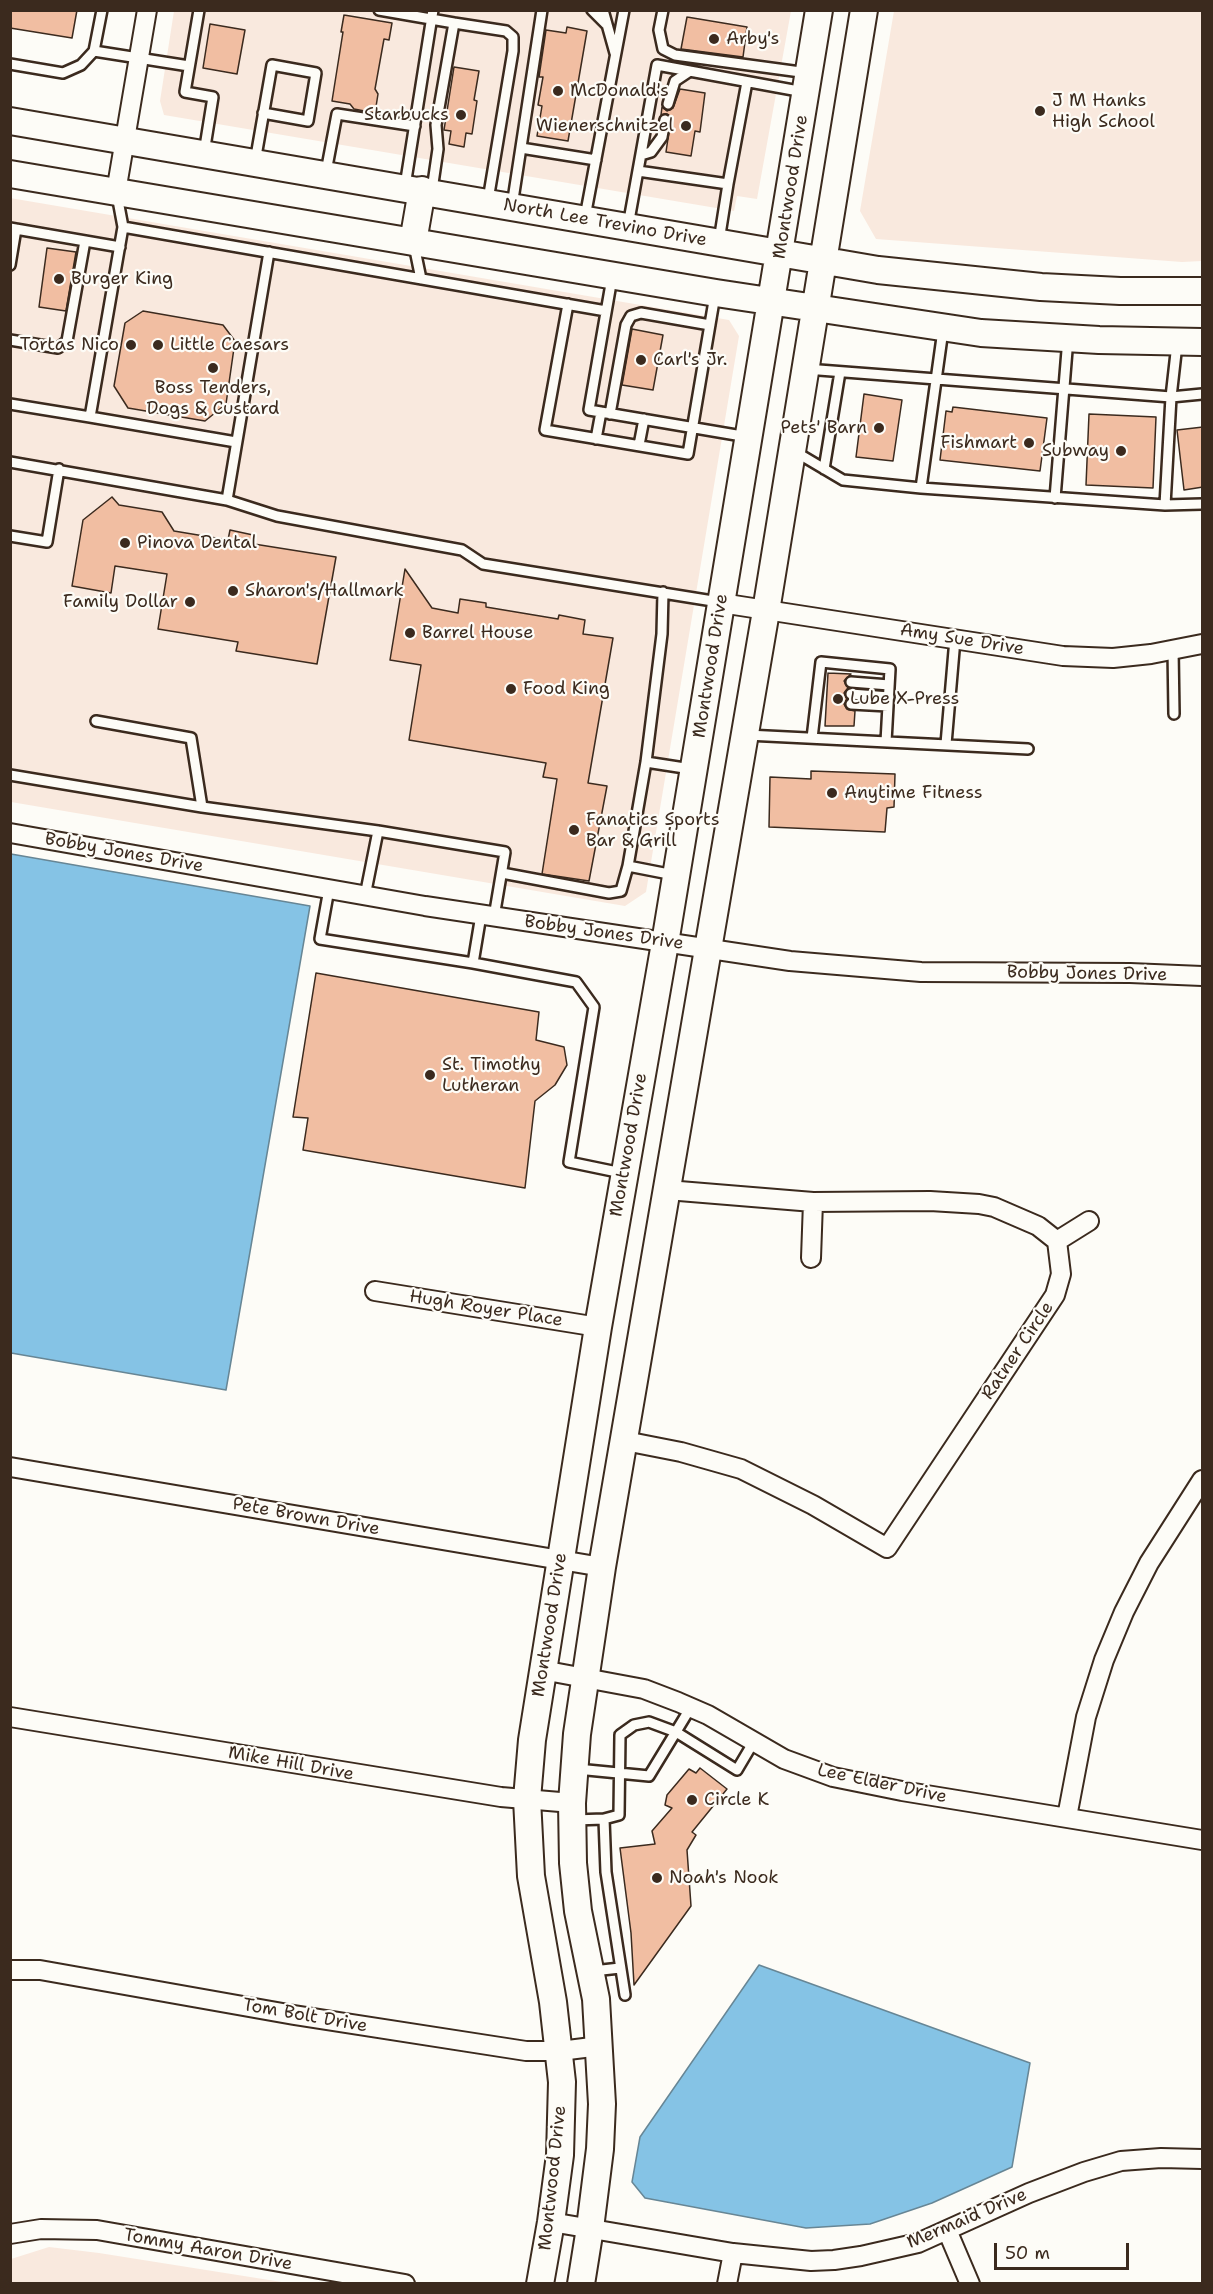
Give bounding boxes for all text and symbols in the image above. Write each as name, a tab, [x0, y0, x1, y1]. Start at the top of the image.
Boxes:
place label: Arby's	[726, 28, 779, 50]
marker: Arby's	[707, 32, 721, 46]
place label: McDonald's	[570, 80, 669, 102]
marker: McDonald's	[551, 84, 565, 98]
place label: J M Hanks High School	[1052, 90, 1155, 132]
place label: Starbucks	[364, 104, 449, 126]
marker: J M Hanks High School	[1033, 104, 1047, 118]
marker: Starbucks	[454, 108, 468, 122]
street label: Montwood Drive	[769, 113, 813, 261]
place label: Wienerschnitzel	[536, 115, 674, 137]
marker: Wienerschnitzel	[679, 119, 693, 133]
street label: North Lee Trevino Drive	[501, 194, 709, 252]
place label: Burger King	[71, 268, 173, 290]
marker: Burger King	[52, 272, 66, 286]
place label: Tortas Nico	[20, 334, 119, 356]
place label: Little Caesars	[170, 334, 289, 356]
marker: Tortas Nico	[124, 338, 138, 352]
marker: Little Caesars	[151, 338, 165, 352]
place label: Carl's Jr.	[653, 349, 727, 371]
marker: Carl's Jr.	[634, 353, 648, 367]
marker: Boss Tenders, Dogs & Custard	[206, 361, 220, 375]
place label: Boss Tenders, Dogs & Custard	[147, 377, 279, 420]
place label: Pets' Barn	[781, 417, 867, 439]
marker: Pets' Barn	[872, 421, 886, 435]
place label: Fishmart	[940, 432, 1017, 454]
marker: Fishmart	[1022, 436, 1036, 450]
place label: Subway	[1042, 440, 1109, 462]
marker: Subway	[1114, 444, 1128, 458]
place label: Pinova Dental	[137, 532, 257, 554]
marker: Pinova Dental	[118, 536, 132, 550]
place label: Sharon's/Hallmark	[245, 580, 404, 602]
marker: Sharon's/Hallmark	[226, 584, 240, 598]
place label: Family Dollar	[63, 591, 178, 613]
street label: Montwood Drive	[689, 592, 733, 740]
marker: Family Dollar	[183, 595, 197, 609]
street label: Amy Sue Drive	[898, 620, 1026, 660]
place label: Barrel House	[422, 622, 533, 644]
marker: Barrel House	[403, 626, 417, 640]
place label: Food King	[523, 678, 610, 700]
marker: Food King	[504, 682, 518, 696]
place label: Lube X-Press	[850, 688, 959, 710]
marker: Lube X-Press	[831, 692, 845, 706]
place label: Anytime Fitness	[844, 782, 983, 804]
marker: Anytime Fitness	[825, 786, 839, 800]
place label: Fanatics Sports Bar & Grill	[586, 809, 720, 852]
marker: Fanatics Sports Bar & Grill	[567, 823, 581, 837]
street label: Bobby Jones Drive	[43, 828, 205, 878]
street label: Bobby Jones Drive	[523, 911, 685, 955]
street label: Bobby Jones Drive	[1007, 962, 1167, 986]
place label: St. Timothy Lutheran	[442, 1054, 541, 1096]
marker: St. Timothy Lutheran	[423, 1068, 437, 1082]
street label: Montwood Drive	[606, 1071, 652, 1219]
street label: Hugh Royer Place	[408, 1286, 564, 1332]
street label: Ratner Circle	[977, 1298, 1059, 1404]
street label: Pete Brown Drive	[231, 1493, 381, 1541]
street label: Montwood Drive	[528, 1551, 572, 1699]
street label: Mike Hill Drive	[227, 1742, 355, 1786]
street label: Lee Elder Drive	[815, 1760, 949, 1808]
place label: Circle K	[704, 1789, 769, 1811]
marker: Circle K	[685, 1793, 699, 1807]
place label: Noah's Nook	[669, 1867, 779, 1889]
marker: Noah's Nook	[650, 1871, 664, 1885]
street label: Tom Bolt Drive	[241, 1994, 369, 2038]
street label: Montwood Drive	[535, 2104, 571, 2252]
street label: Mermaid Drive	[904, 2184, 1030, 2254]
street label: Tommy Aaron Drive	[122, 2225, 294, 2275]
scale bar	[997, 2231, 1132, 2269]
text: 50 m	[1005, 2241, 1050, 2265]

